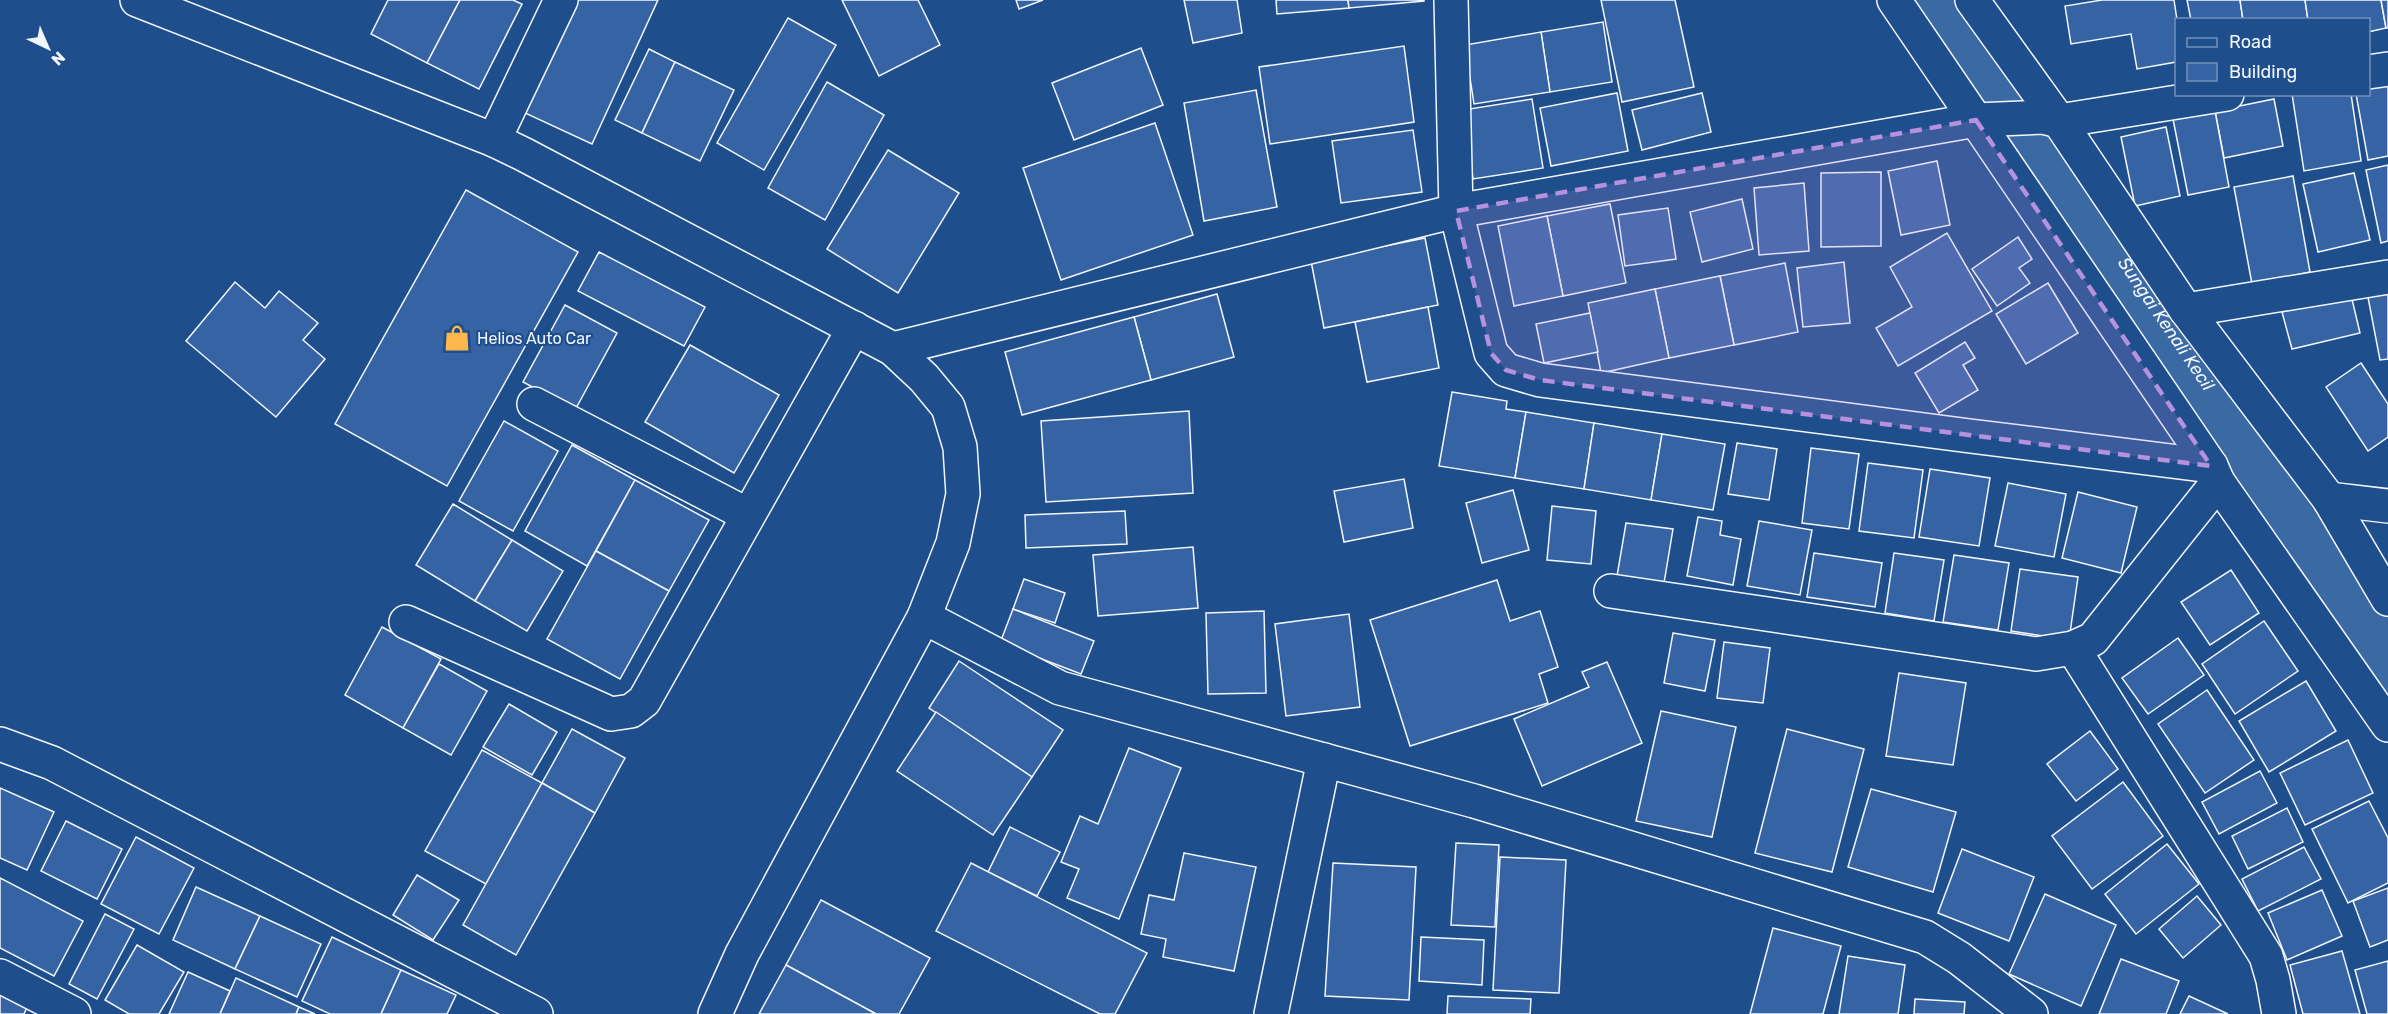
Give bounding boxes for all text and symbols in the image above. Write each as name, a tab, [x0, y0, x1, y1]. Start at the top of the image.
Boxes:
north arrow	[18, 18, 78, 78]
legend	[2175, 18, 2370, 96]
text: Road	[2229, 31, 2272, 53]
text: N	[47, 48, 69, 69]
text: Building	[2229, 61, 2297, 83]
water label: Sungai Kenali Kecil	[2113, 253, 2219, 395]
shop icon: Helios Auto Car	[442, 323, 472, 353]
place label: Helios Auto Car	[477, 329, 591, 348]

